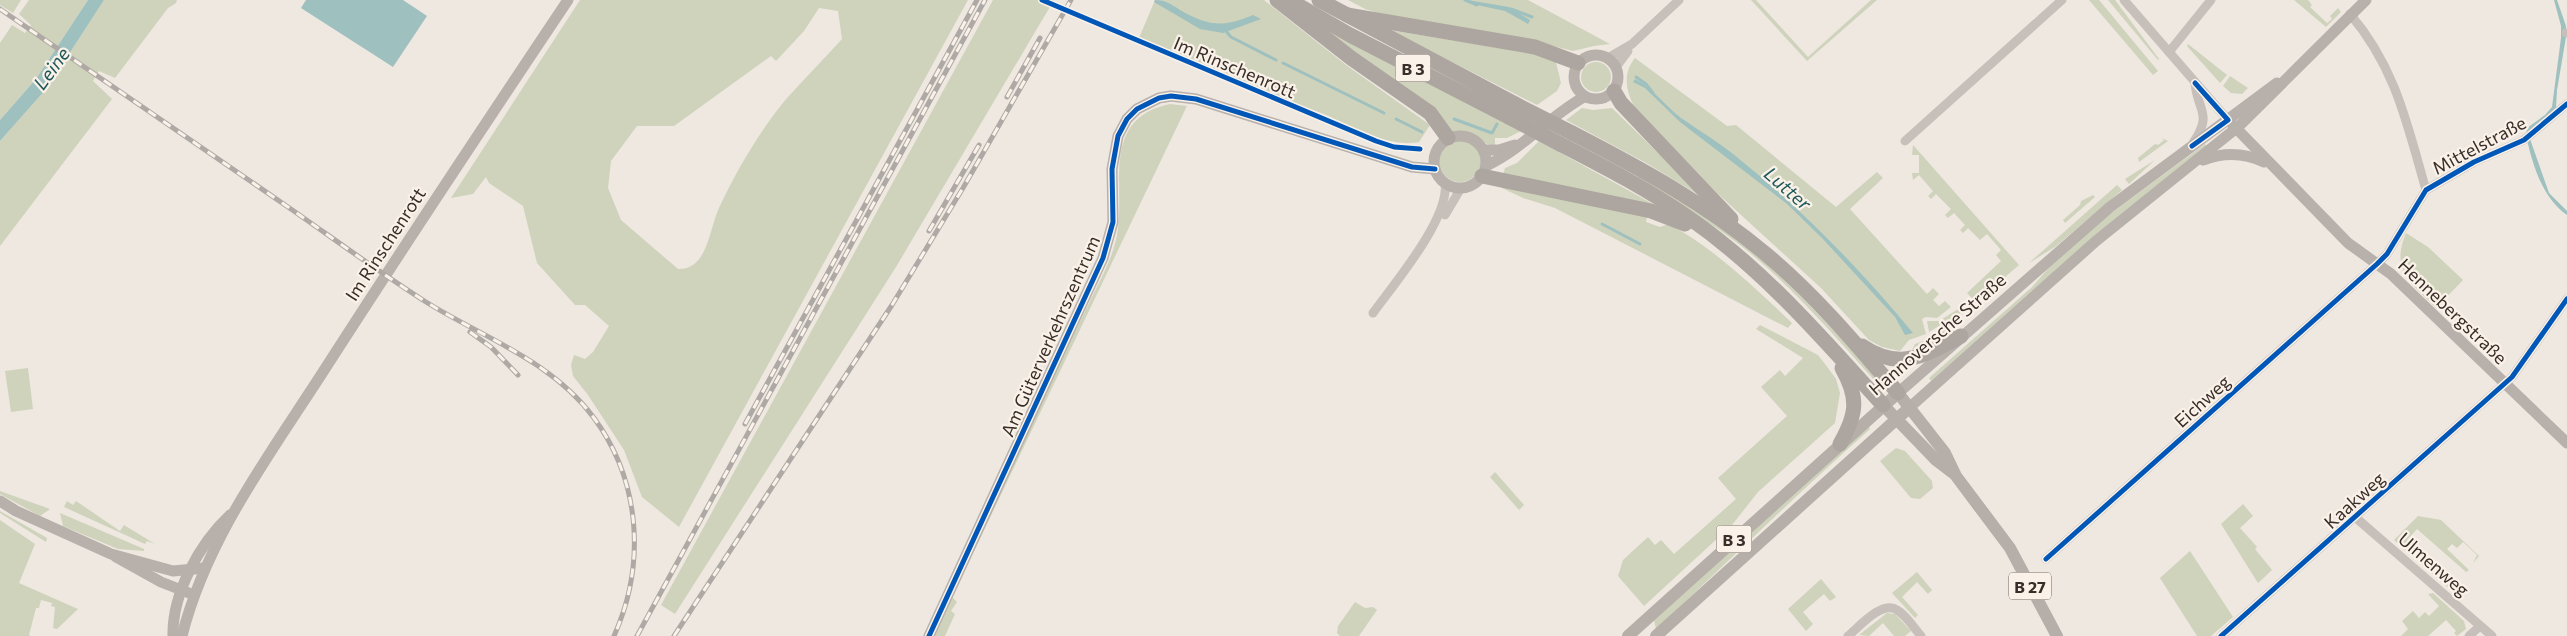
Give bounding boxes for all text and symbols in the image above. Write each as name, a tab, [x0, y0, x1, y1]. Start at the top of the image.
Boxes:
street label: Im Rinschenrott	[1171, 31, 1299, 103]
water label: Leine	[28, 42, 74, 94]
road number: B 3	[1396, 54, 1430, 82]
street label: Mittelstraße	[2428, 111, 2530, 179]
water label: Lutter	[1760, 161, 1817, 215]
street label: Im Rinschenrott	[340, 183, 430, 305]
street label: Am Güterverkehrszentrum	[996, 232, 1104, 440]
street label: Hennebergstraße	[2394, 254, 2512, 368]
street label: Hannoversche Straße	[1864, 269, 2010, 399]
street label: Eichweg	[2169, 370, 2235, 432]
street label: Kaakweg	[2319, 467, 2389, 533]
road number: B 3	[1716, 526, 1752, 552]
street label: Ulmenweg	[2394, 527, 2474, 601]
road number: B 27	[2009, 572, 2051, 600]

